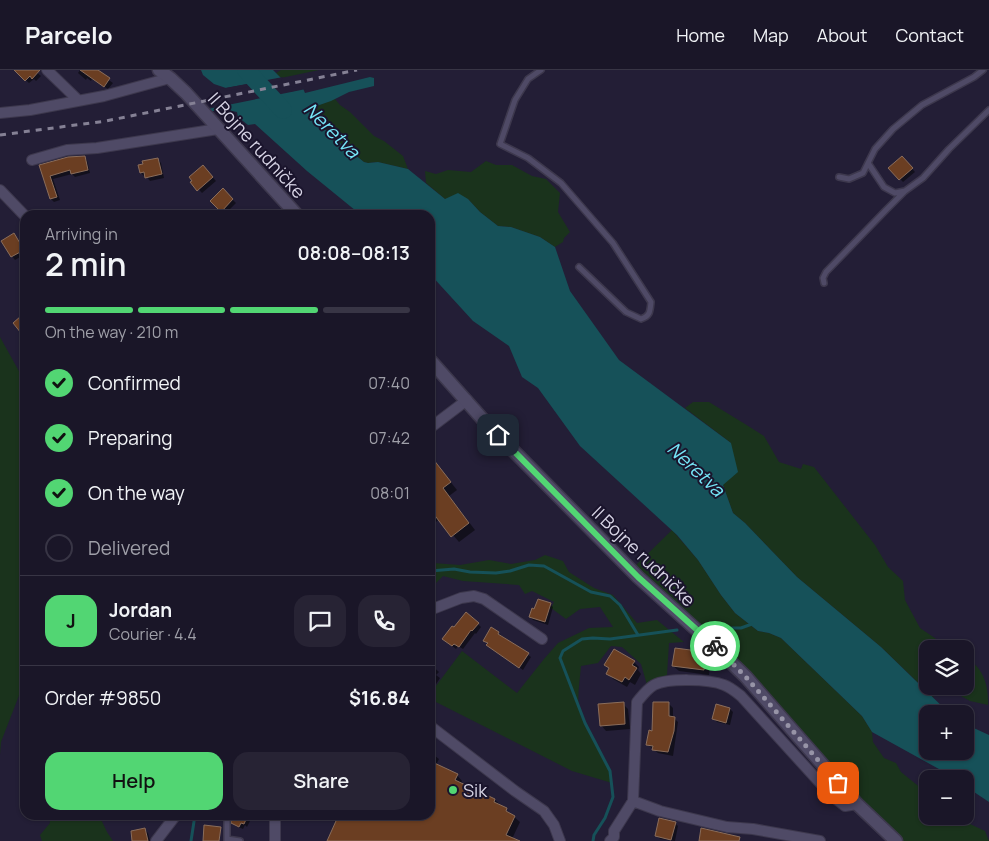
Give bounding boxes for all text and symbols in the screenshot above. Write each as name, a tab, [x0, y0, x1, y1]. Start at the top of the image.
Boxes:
text: Parcelo	[25, 18, 113, 51]
text: Home	[676, 23, 725, 47]
text: Map	[753, 23, 789, 47]
text: About	[817, 23, 867, 47]
text: Contact	[895, 23, 964, 47]
street label: II Bojne rudničke	[203, 87, 311, 203]
water label: Neretva	[298, 96, 367, 165]
text: Arriving in	[45, 223, 118, 245]
text: 08:08–08:13	[298, 240, 410, 266]
text: 2 min	[45, 242, 127, 286]
text: On the way · 210 m	[45, 321, 178, 343]
icon: check	[45, 369, 73, 397]
text: Confirmed	[88, 370, 181, 396]
text: 07:40	[368, 372, 410, 394]
pin	[477, 414, 519, 456]
icon: home	[484, 421, 512, 449]
icon: check	[45, 424, 73, 452]
text: Preparing	[88, 425, 173, 451]
text: 07:42	[369, 427, 410, 449]
water label: Neretva	[662, 436, 731, 503]
icon: check	[45, 479, 73, 507]
text: On the way	[88, 480, 185, 506]
text: 08:01	[370, 482, 410, 504]
street label: II Bojne rudničke	[587, 501, 701, 611]
text: Delivered	[88, 535, 170, 561]
button: chat	[294, 595, 346, 647]
button: phone	[358, 595, 410, 647]
text: Jordan	[109, 597, 172, 623]
text: J	[66, 608, 76, 634]
courier	[690, 621, 740, 671]
text: Courier · 4.4	[109, 623, 197, 645]
icon: bike	[701, 632, 729, 660]
map controls	[919, 640, 974, 825]
button: layers	[919, 640, 974, 695]
text: Order #9850	[45, 685, 161, 711]
text: $16.84	[349, 685, 410, 711]
button: +	[919, 705, 974, 760]
button: Help	[45, 752, 223, 810]
button: Share	[233, 752, 410, 810]
pin	[817, 762, 859, 804]
icon: bag	[824, 769, 852, 797]
button: −	[919, 770, 974, 825]
place label: Sik	[463, 778, 488, 802]
marker: Sik	[447, 784, 459, 796]

